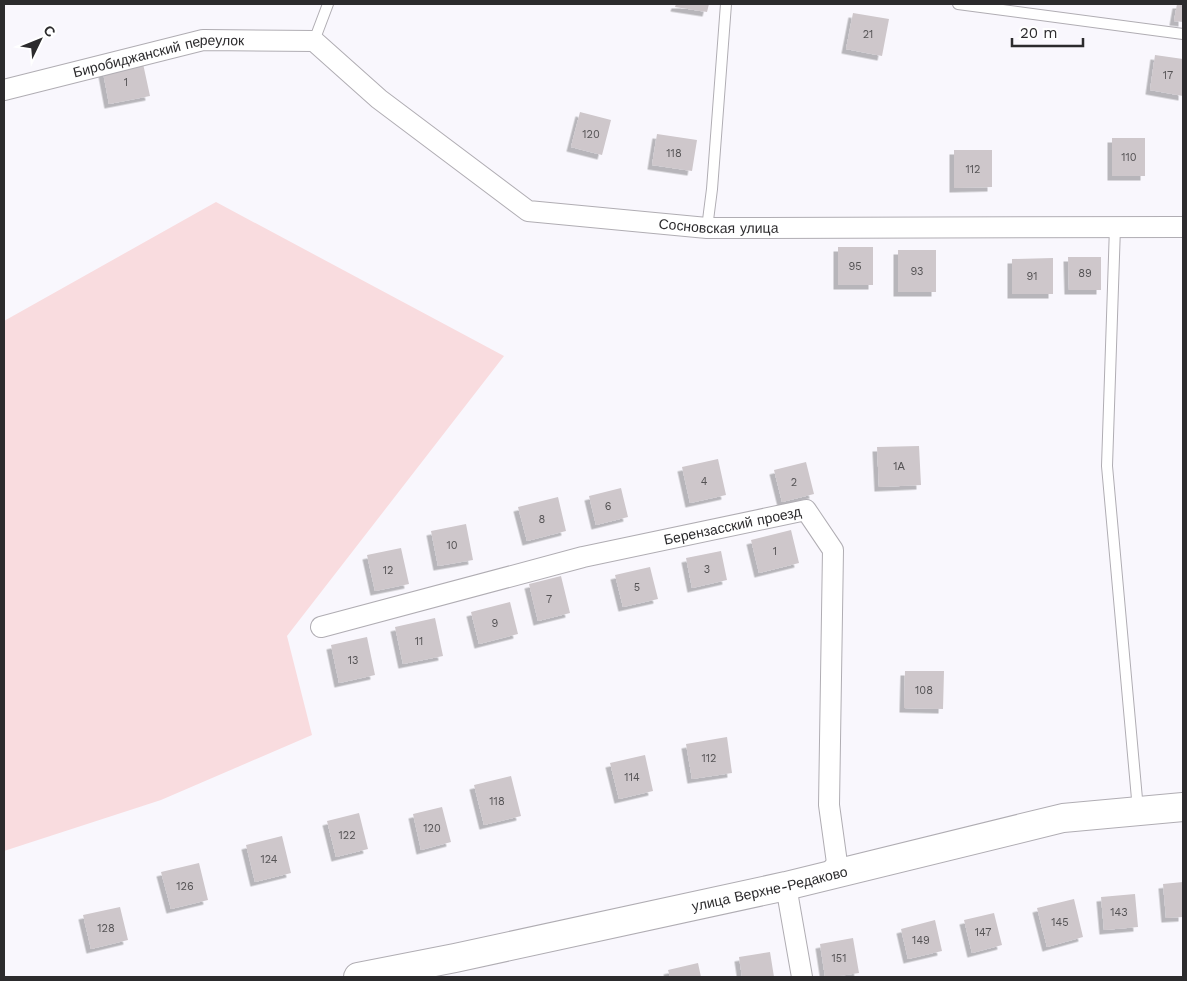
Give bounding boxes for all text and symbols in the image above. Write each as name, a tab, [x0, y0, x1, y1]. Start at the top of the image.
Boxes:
north arrow	[15, 15, 65, 65]
scale bar	[1012, 15, 1083, 47]
text: С	[40, 22, 59, 40]
text: 20 m	[1020, 24, 1058, 42]
house number: 21	[863, 28, 873, 41]
street label: Биробиджанский переулок	[71, 32, 245, 80]
house number: 17	[1163, 69, 1173, 82]
house number: 1	[124, 76, 128, 89]
house number: 120	[582, 128, 600, 141]
house number: 118	[666, 147, 682, 160]
house number: 110	[1121, 151, 1137, 164]
house number: 112	[966, 163, 981, 176]
street label: Сосновская улица	[658, 215, 779, 236]
house number: 95	[848, 260, 862, 273]
house number: 93	[911, 265, 923, 278]
house number: 89	[1078, 267, 1092, 280]
house number: 91	[1026, 270, 1038, 283]
house number: 1А	[893, 460, 905, 473]
house number: 4	[701, 475, 708, 488]
house number: 2	[791, 476, 797, 489]
house number: 6	[605, 500, 612, 513]
street label: Берензасский проезд	[662, 503, 803, 548]
house number: 8	[539, 513, 546, 526]
house number: 10	[446, 539, 458, 552]
house number: 1	[773, 545, 777, 558]
house number: 3	[704, 563, 710, 576]
house number: 12	[383, 564, 393, 577]
house number: 5	[634, 581, 640, 594]
house number: 7	[546, 593, 552, 606]
house number: 9	[492, 617, 499, 630]
house number: 11	[415, 635, 423, 648]
house number: 13	[348, 654, 358, 667]
house number: 108	[915, 684, 933, 697]
house number: 112	[702, 752, 717, 765]
house number: 114	[624, 771, 640, 784]
house number: 118	[489, 795, 505, 808]
house number: 120	[423, 822, 441, 835]
house number: 122	[338, 829, 356, 842]
house number: 124	[260, 853, 278, 866]
street label: улица Верхне-Редаково	[690, 863, 849, 914]
house number: 126	[176, 880, 194, 893]
house number: 143	[1110, 906, 1128, 919]
house number: 145	[1051, 916, 1069, 929]
house number: 128	[97, 922, 115, 935]
house number: 147	[975, 926, 991, 939]
house number: 149	[912, 934, 930, 947]
house number: 151	[832, 952, 846, 965]

